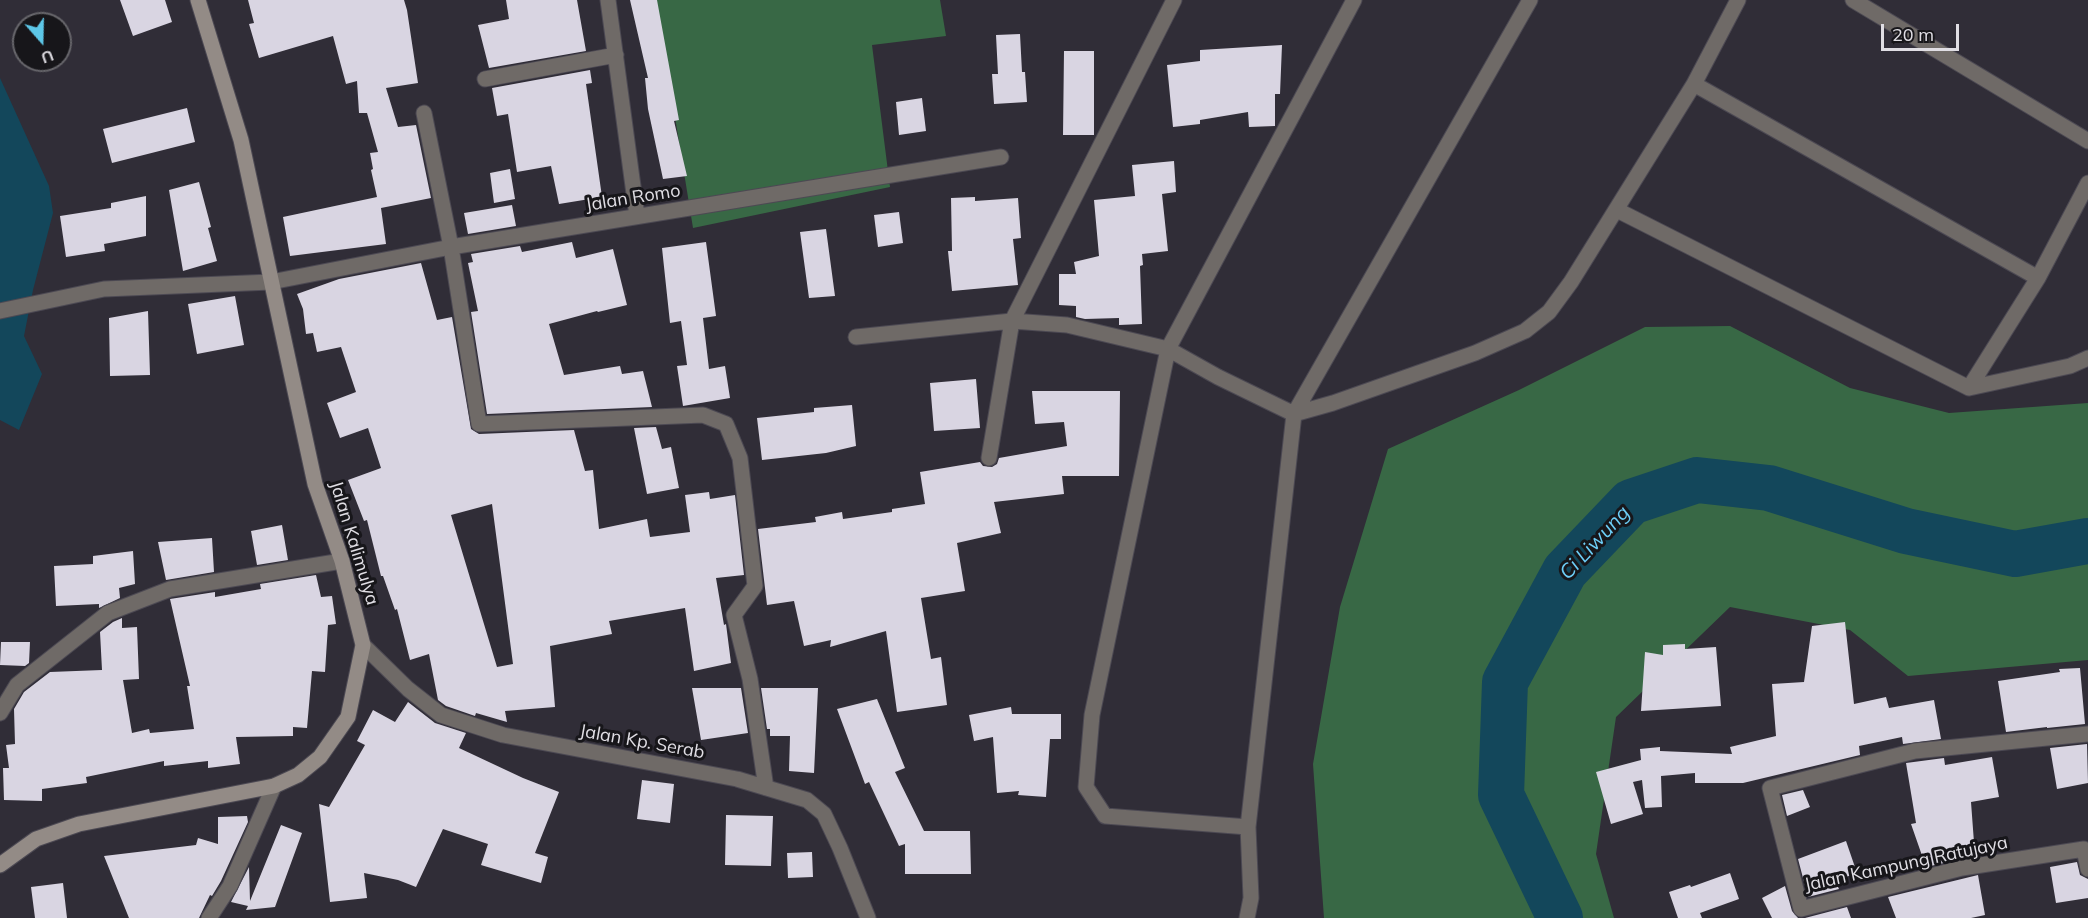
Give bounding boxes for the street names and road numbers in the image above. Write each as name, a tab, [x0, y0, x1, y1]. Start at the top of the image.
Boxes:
street label: Jalan Romo	[584, 180, 682, 216]
street label: Jalan Kalimulya	[325, 478, 383, 608]
street label: Jalan Kp. Serab	[578, 720, 706, 764]
street label: Jalan Kampung Ratujaya	[1802, 832, 2010, 896]

